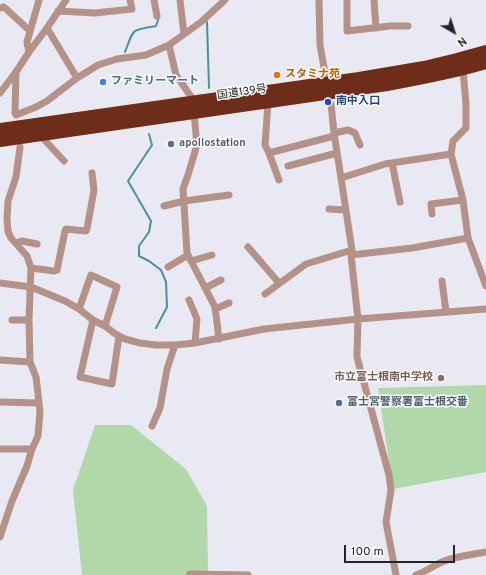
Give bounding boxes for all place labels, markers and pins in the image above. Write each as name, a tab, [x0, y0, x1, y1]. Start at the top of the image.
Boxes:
place label: スタミナ苑	[285, 68, 340, 82]
marker: スタミナ苑	[272, 70, 282, 80]
place label: ファミリーマート	[111, 75, 199, 89]
marker: ファミリーマート	[98, 77, 108, 87]
place label: 南中入口	[336, 95, 380, 109]
marker: 南中入口	[323, 97, 333, 107]
place label: apollostation	[179, 137, 246, 151]
marker: apollostation	[166, 139, 176, 149]
place label: 市立富士根南中学校	[334, 371, 433, 385]
marker: 市立富士根南中学校	[436, 373, 446, 383]
place label: 富士宮警察署富士根交番	[347, 396, 468, 410]
marker: 富士宮警察署富士根交番	[334, 398, 344, 408]

